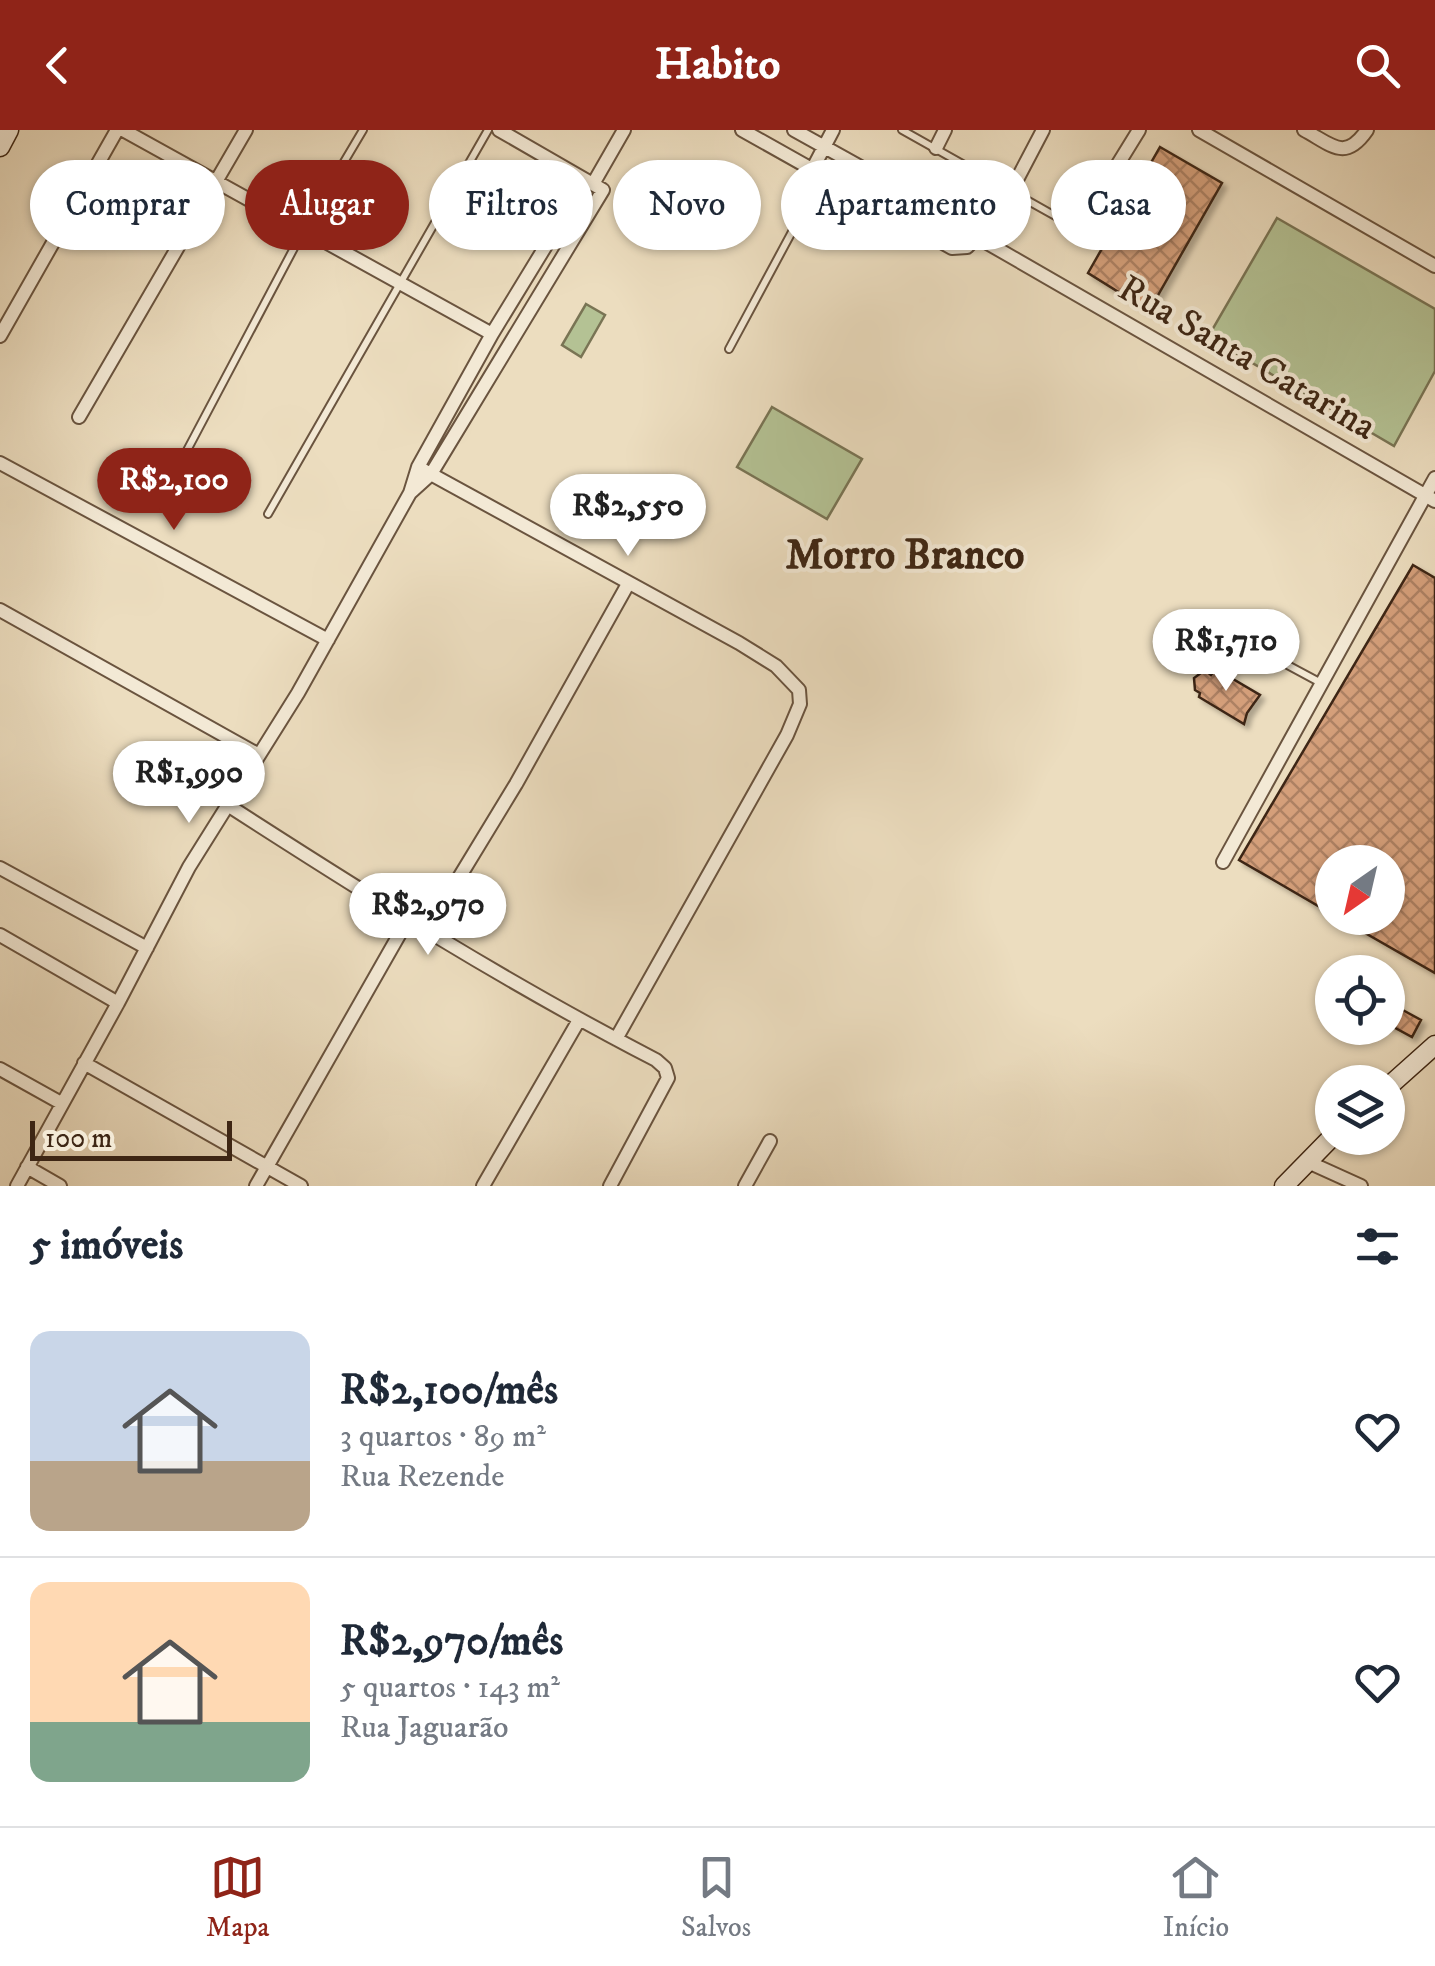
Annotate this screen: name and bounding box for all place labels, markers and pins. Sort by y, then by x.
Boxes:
pin: R$2,100 [82,448,266,533]
pin: R$2,550 [536,474,720,559]
pin: R$1,710 [1134,609,1318,694]
pin: R$1,990 [97,741,281,826]
pin: R$2,970 [336,873,520,958]

